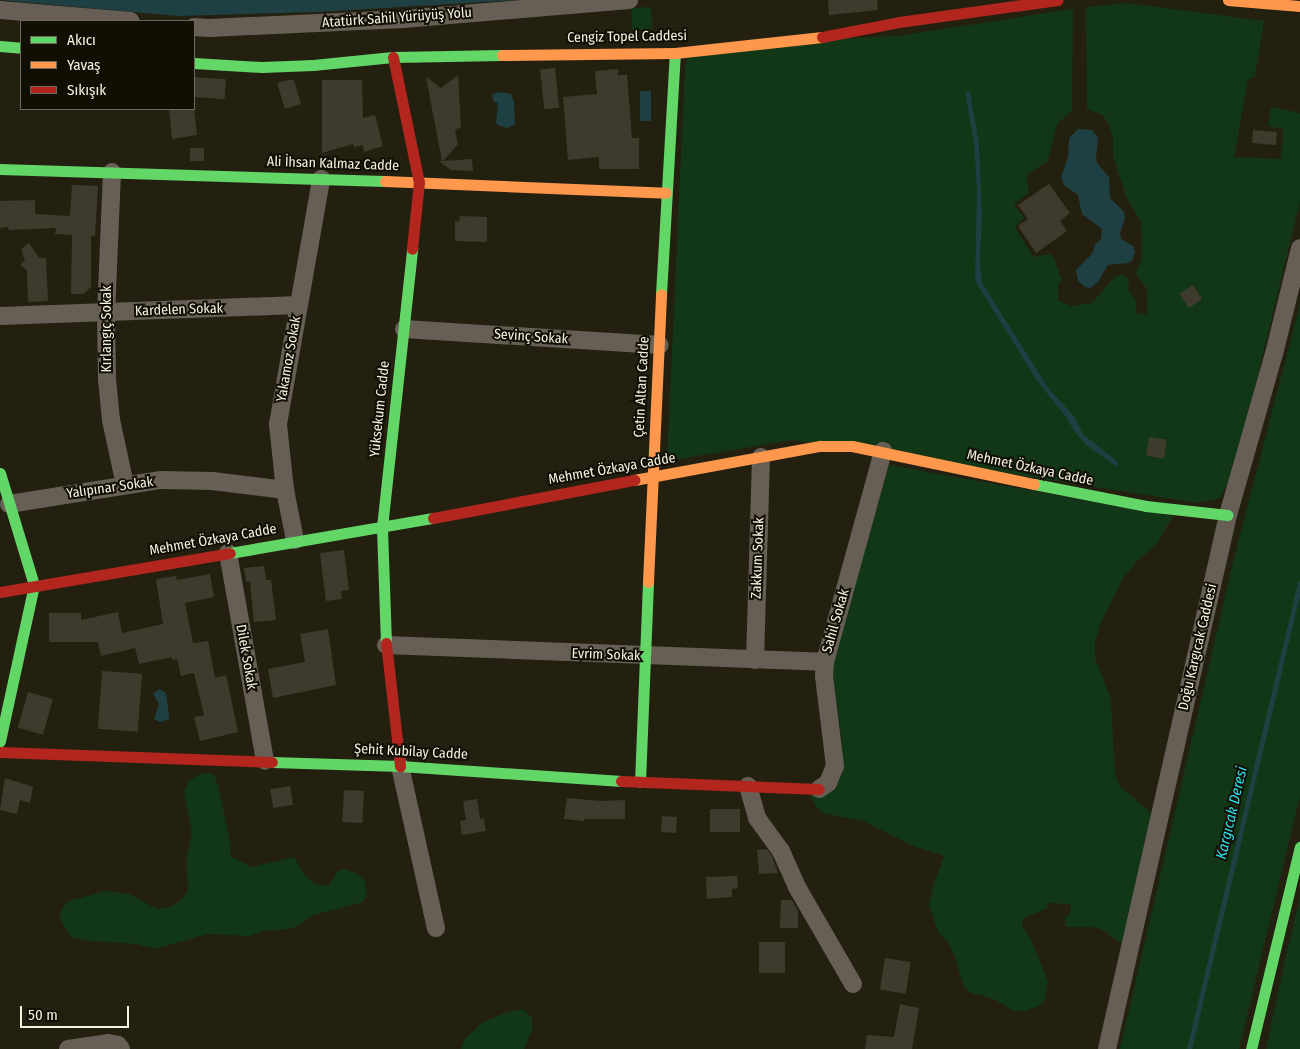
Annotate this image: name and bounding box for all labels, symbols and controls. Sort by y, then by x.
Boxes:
street label: Atatürk Sahil Yürüyüş Yolu [322,4,472,32]
legend [20,20,195,110]
street label: Cengiz Topel Caddesi [567,28,687,46]
text: Akıcı [67,31,96,49]
text: Yavaş [67,56,101,74]
text: Sıkışık [67,81,106,99]
street label: Ali İhsan Kalmaz Cadde [267,153,399,175]
street label: Kırlangıç Sokak [99,285,115,373]
street label: Kardelen Sokak [135,300,223,320]
street label: Yakamoz Sokak [273,315,305,403]
street label: Sevinç Sokak [493,326,569,348]
street label: Çetin Altan Cadde [631,336,653,438]
street label: Yüksekum Cadde [367,360,393,458]
street label: Mehmet Özkaya Cadde [965,446,1095,490]
street label: Mehmet Özkaya Cadde [547,450,677,488]
street label: Yalıpınar Sokak [66,474,154,502]
street label: Zakkum Sokak [748,517,768,599]
street label: Mehmet Özkaya Cadde [148,521,278,559]
street label: Doğu Kargıcak Caddesi [1175,582,1221,712]
street label: Sahil Sokak [819,587,853,655]
street label: Dilek Sokak [232,623,260,691]
street label: Evrim Sokak [571,645,641,665]
street label: Şehit Kubilay Cadde [354,741,468,763]
water label: Kargıcak Deresi [1213,765,1251,861]
scale bar [22,996,131,1028]
text: 50 m [28,1006,58,1024]

